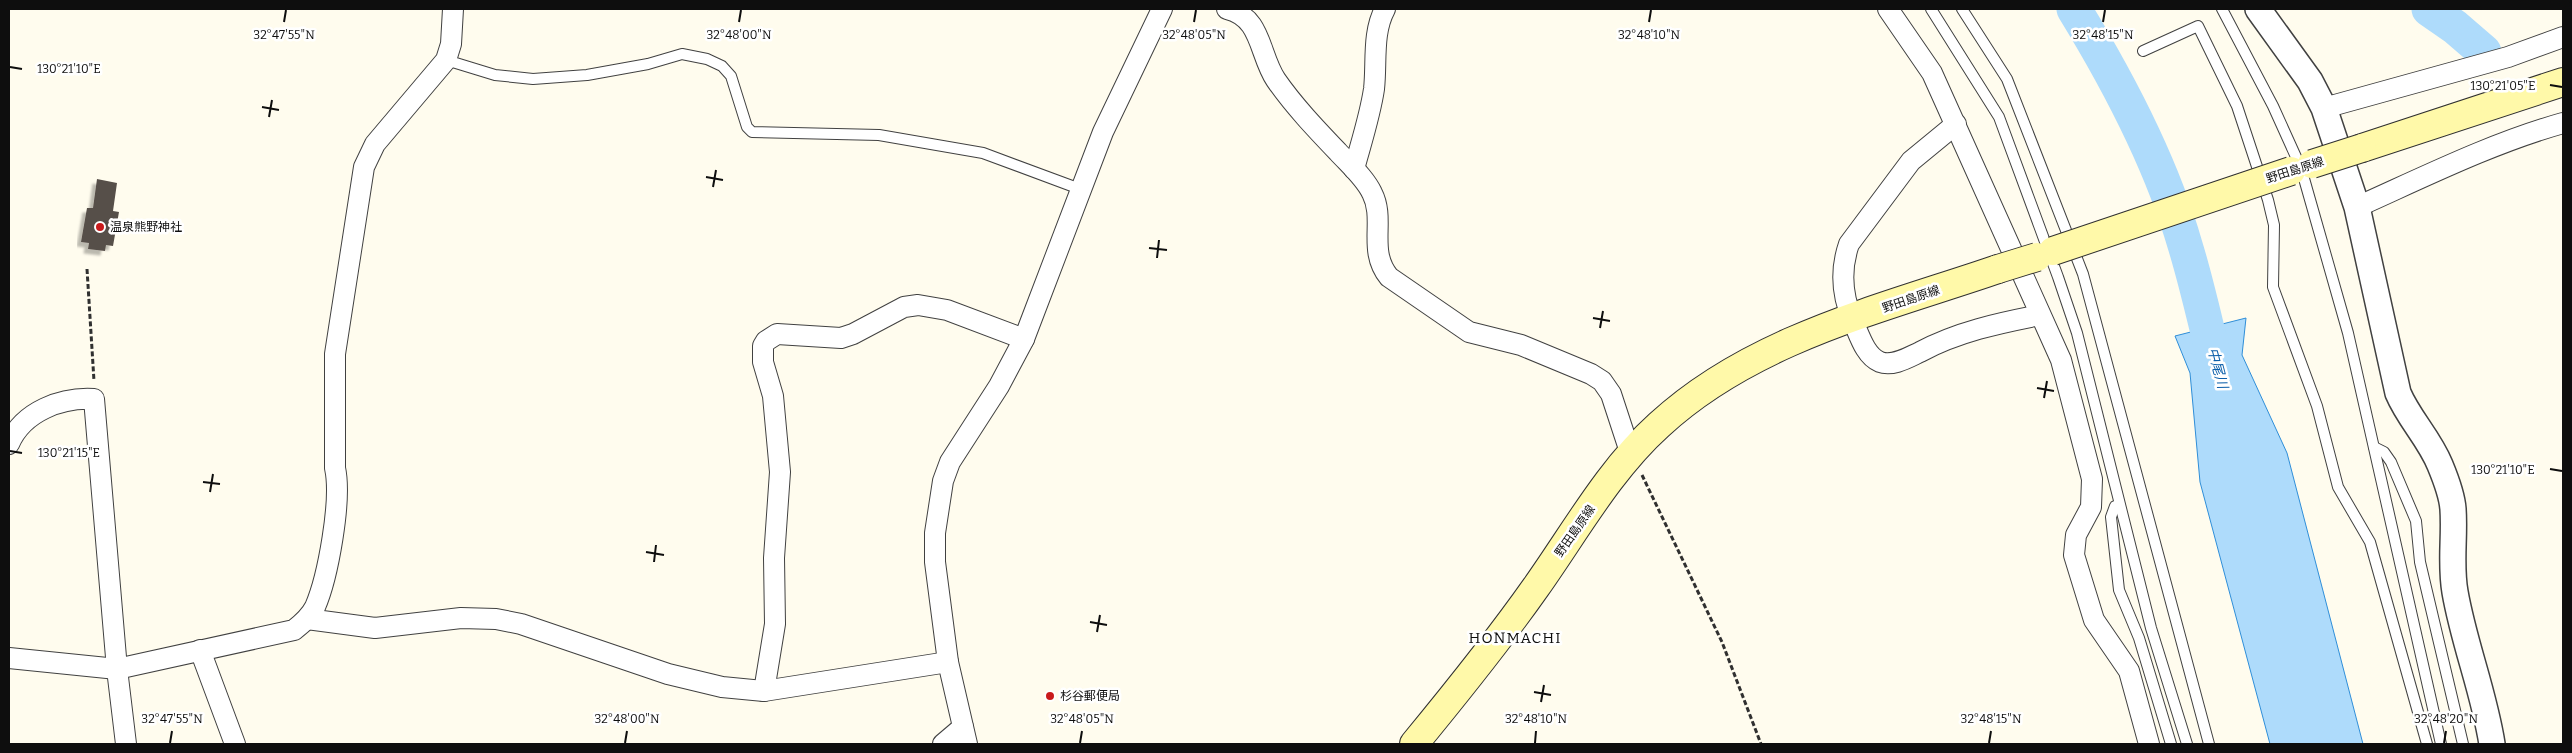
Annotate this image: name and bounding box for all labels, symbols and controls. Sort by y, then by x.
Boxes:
text: 32°47'55"N [253,28,315,42]
text: 32°48'00"N [707,28,772,42]
text: 32°48'05"N [1162,28,1226,42]
text: 32°48'10"N [1618,28,1681,42]
text: 32°48'15"N [2073,28,2134,42]
text: 130°21'10"E [37,62,101,76]
text: 130°21'05"E [2471,79,2535,93]
street label: 野田島原線 [2264,154,2326,186]
place label: 温泉熊野神社 [110,220,182,234]
marker: 温泉熊野神社 [94,221,106,233]
street label: 野田島原線 [1880,283,1942,315]
water label: 中尾川 [2204,346,2232,393]
text: 130°21'15"E [38,446,100,460]
text: 130°21'10"E [2471,463,2535,477]
street label: 野田島原線 [1552,502,1598,560]
district label: HONMACHI [1468,629,1562,647]
place label: 杉谷郵便局 [1060,689,1120,703]
marker: 杉谷郵便局 [1044,690,1056,702]
text: 32°47'55"N [141,712,203,726]
text: 32°48'00"N [595,712,660,726]
text: 32°48'05"N [1050,712,1114,726]
text: 32°48'10"N [1505,712,1568,726]
text: 32°48'15"N [1961,712,2022,726]
text: 32°48'20"N [2414,712,2478,726]

